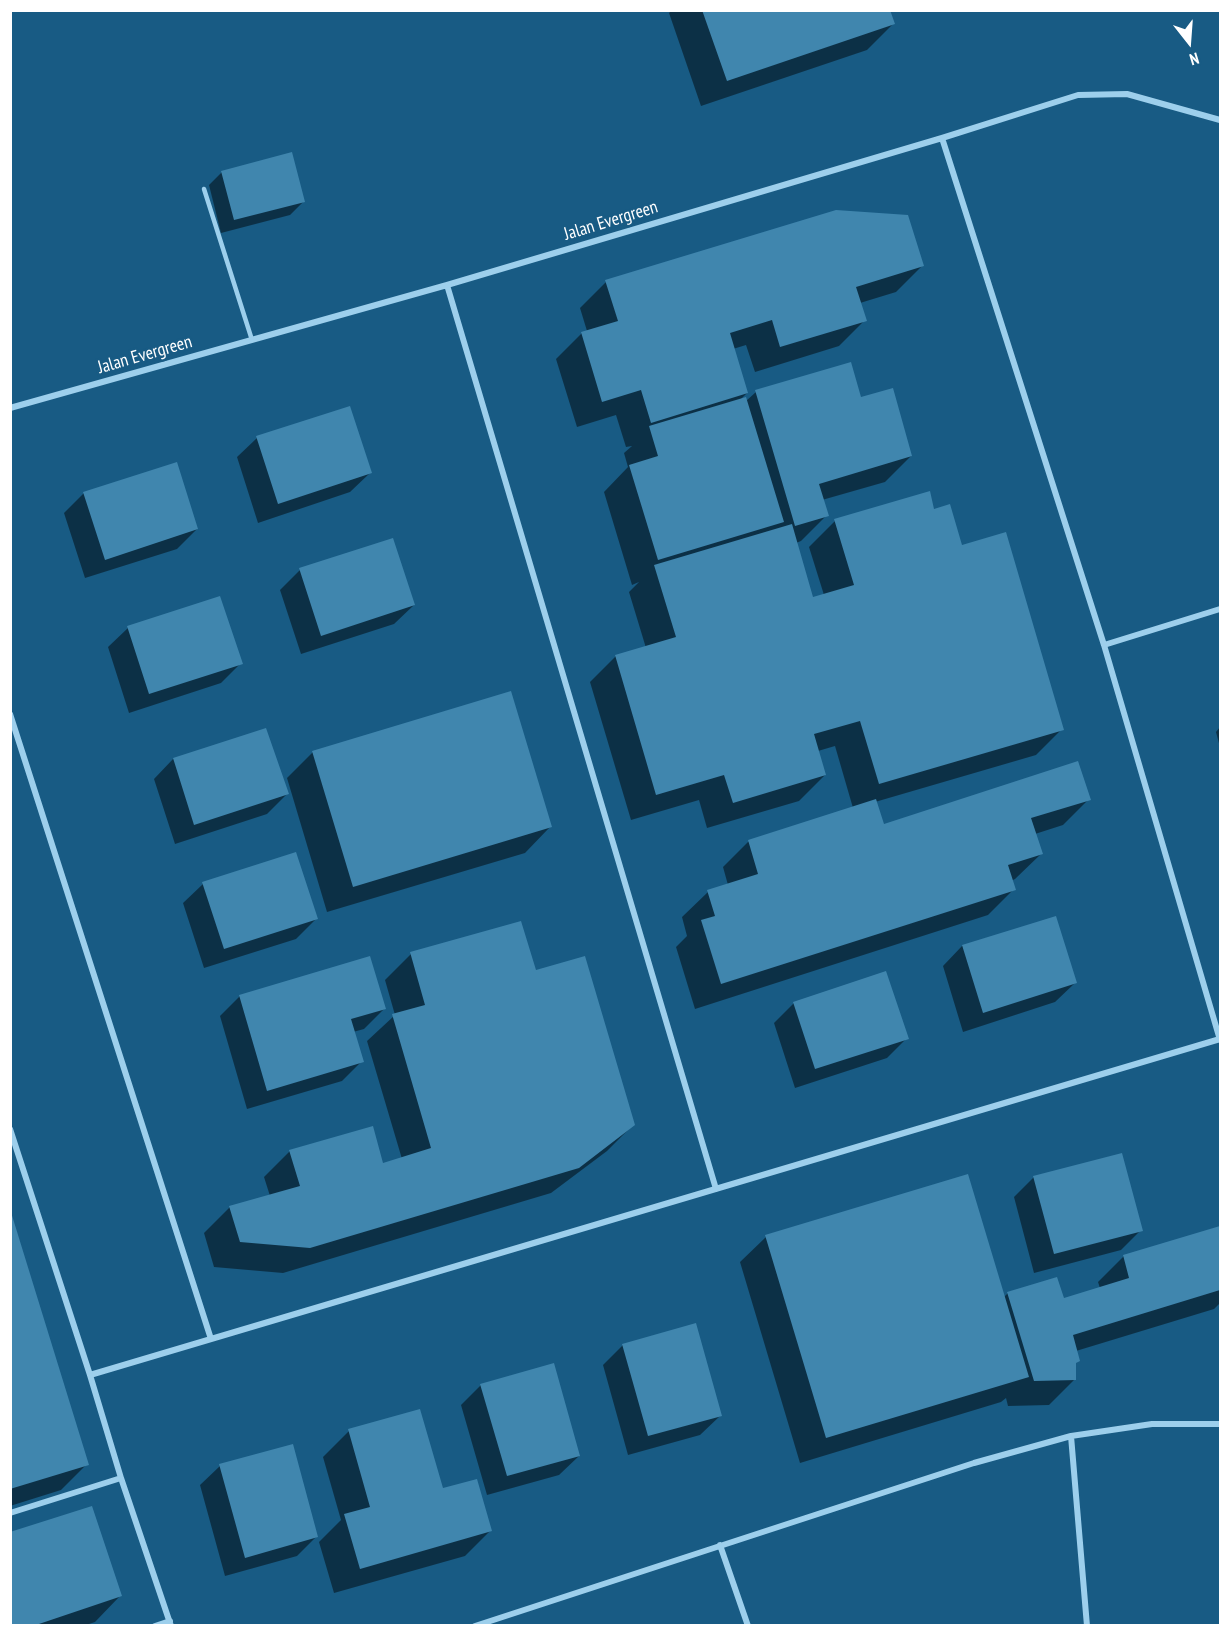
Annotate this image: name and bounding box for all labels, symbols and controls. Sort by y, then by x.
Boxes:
north arrow [1159,12,1219,72]
text: N [1187,48,1201,70]
street label: Jalan Evergreen [561,196,661,246]
street label: Jalan Evergreen [95,331,195,379]

